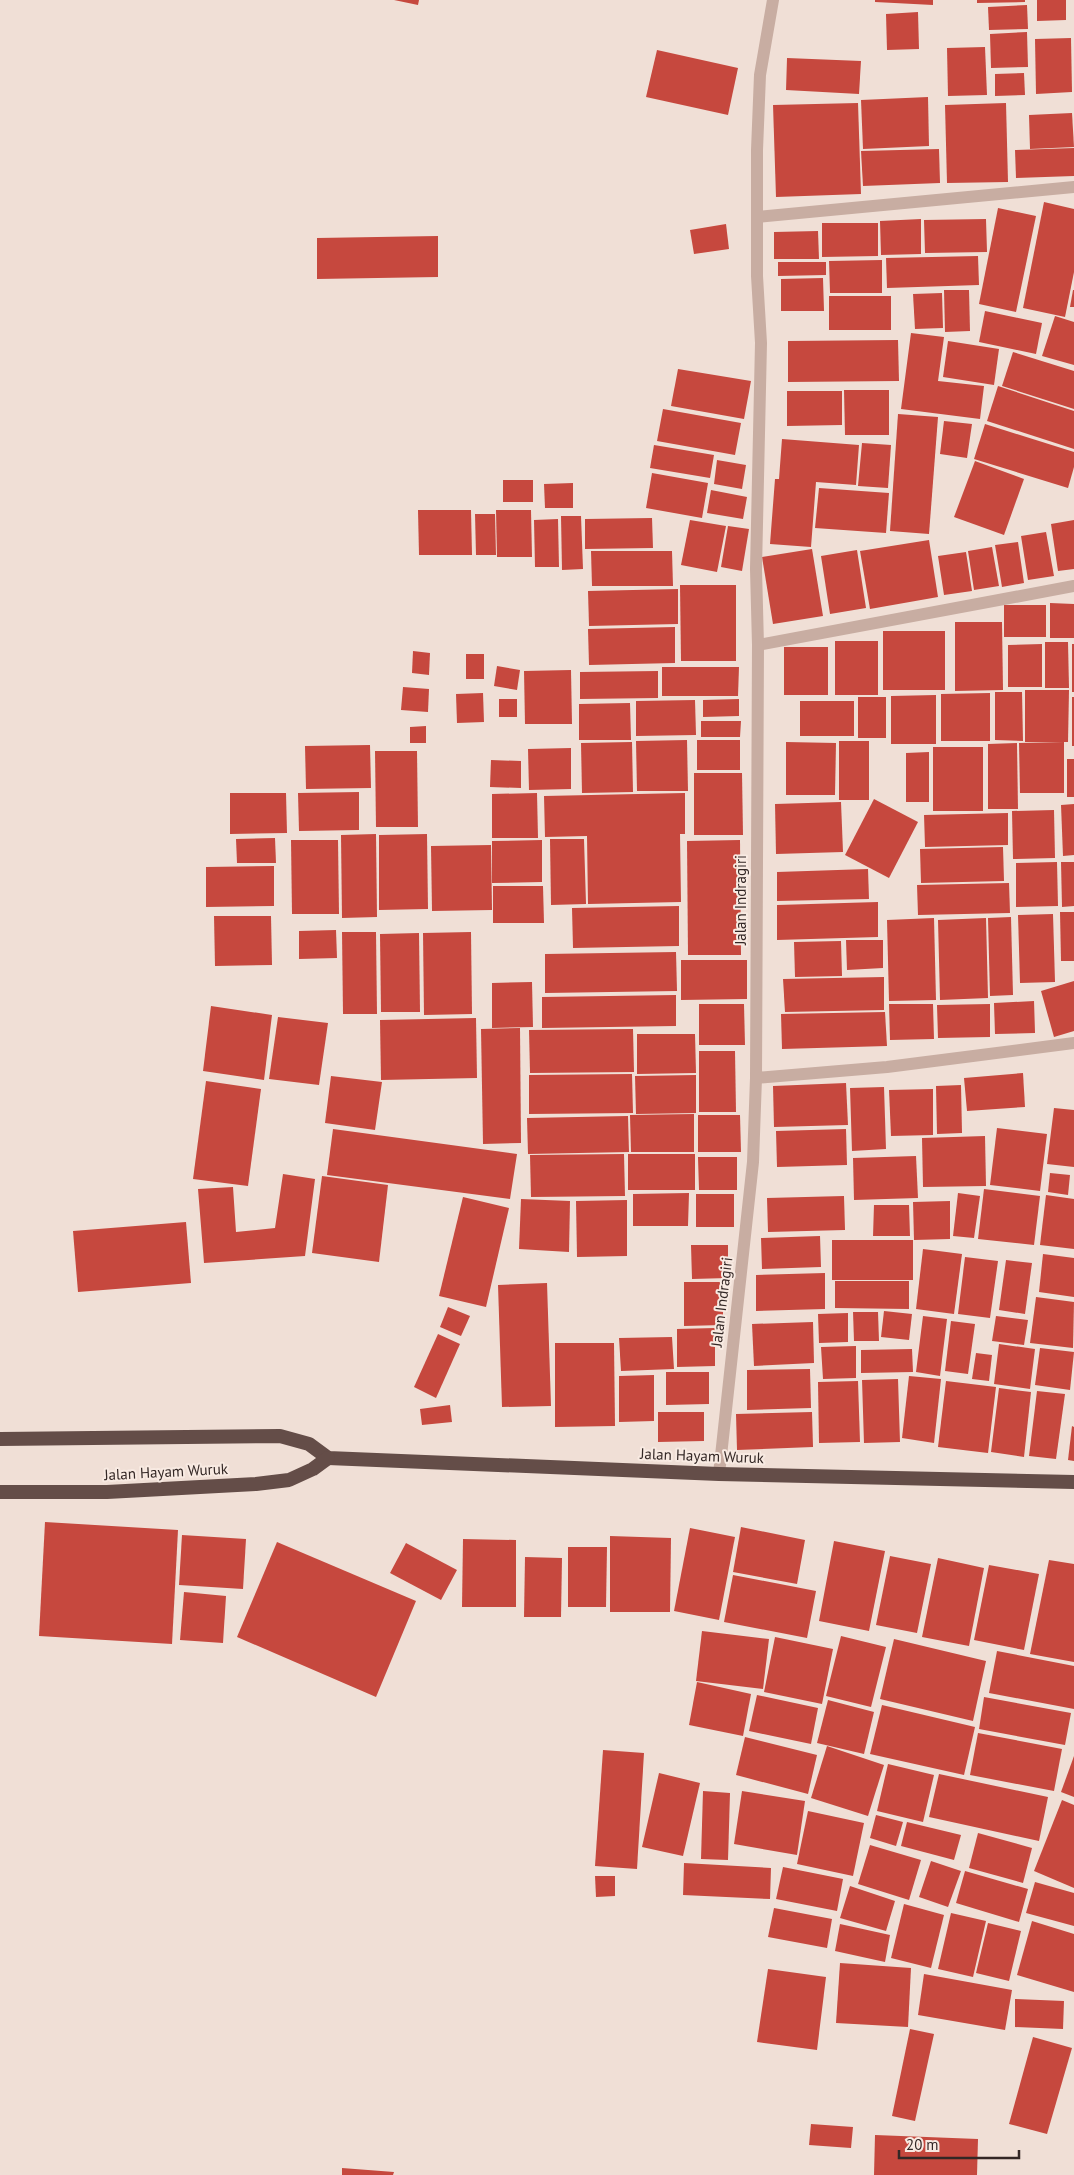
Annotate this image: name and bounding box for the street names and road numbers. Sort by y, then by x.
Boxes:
street label: Jalan Indragiri [731,855,750,946]
street label: Jalan Indragiri [706,1256,736,1349]
street label: Jalan Hayam Wuruk [639,1444,765,1467]
street label: Jalan Hayam Wuruk [103,1459,229,1484]

